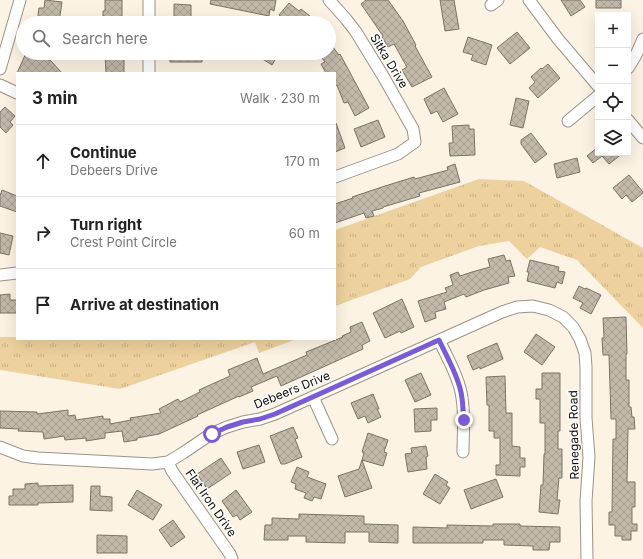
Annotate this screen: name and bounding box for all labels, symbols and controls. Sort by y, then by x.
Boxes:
map controls [595,12,631,156]
button: + [595,12,631,48]
search box [16,16,336,60]
icon: search [30,27,52,49]
text: Search here [62,29,148,48]
street label: Sitka Drive [367,31,412,91]
button: − [595,48,631,84]
button: locate [595,84,631,120]
text: 3 min [32,88,78,108]
text: Walk · 230 m [240,90,320,106]
button: layers [595,120,631,156]
text: Continue [70,143,137,162]
icon: ahead [32,150,54,172]
text: 170 m [284,153,320,169]
text: Debeers Drive [70,162,158,178]
text: Turn right [70,215,142,234]
icon: right [32,222,54,244]
text: 60 m [289,225,320,241]
text: Crest Point Circle [70,234,177,250]
icon: arrive [32,294,54,316]
text: Arrive at destination [70,295,219,314]
street label: Debeers Drive [251,367,332,412]
street label: Renegade Road [565,390,582,480]
route end [455,411,473,429]
route start [203,425,221,443]
street label: Flat Iron Drive [183,466,240,539]

